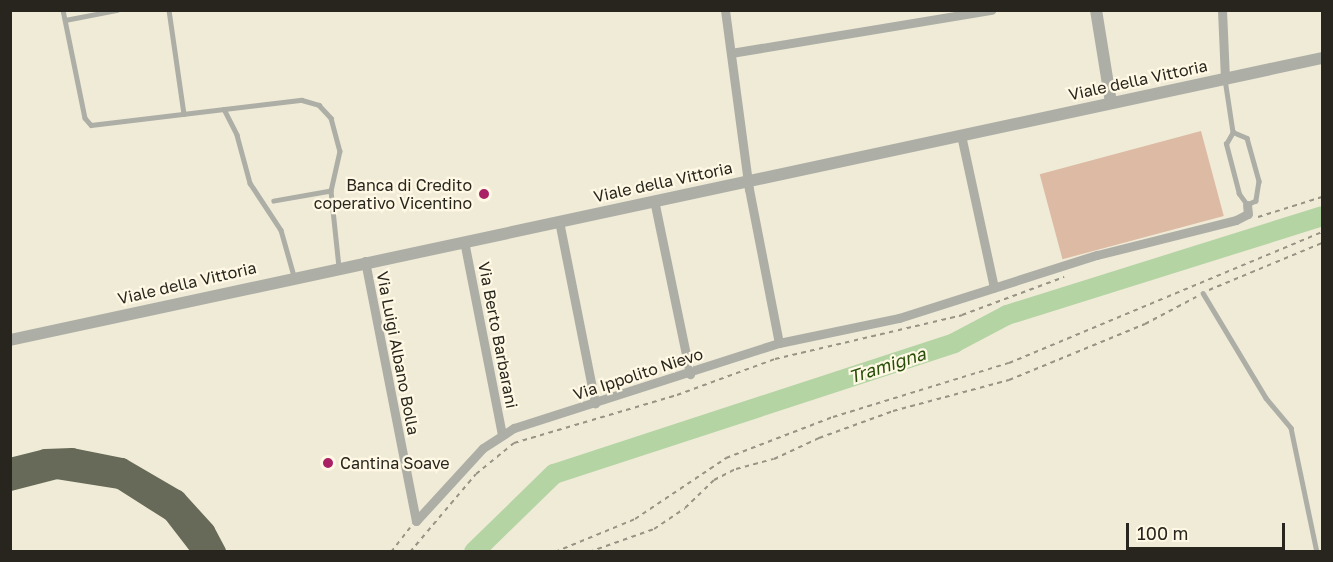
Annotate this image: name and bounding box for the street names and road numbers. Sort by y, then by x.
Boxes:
street label: Viale della Vittoria [1067,56,1209,104]
street label: Viale della Vittoria [592,158,734,206]
street label: Viale della Vittoria [116,258,258,308]
street label: Via Berto Barbarani [474,260,522,410]
street label: Via Luigi Albano Bolla [373,270,423,436]
street label: Via Ippolito Nievo [571,344,705,404]

